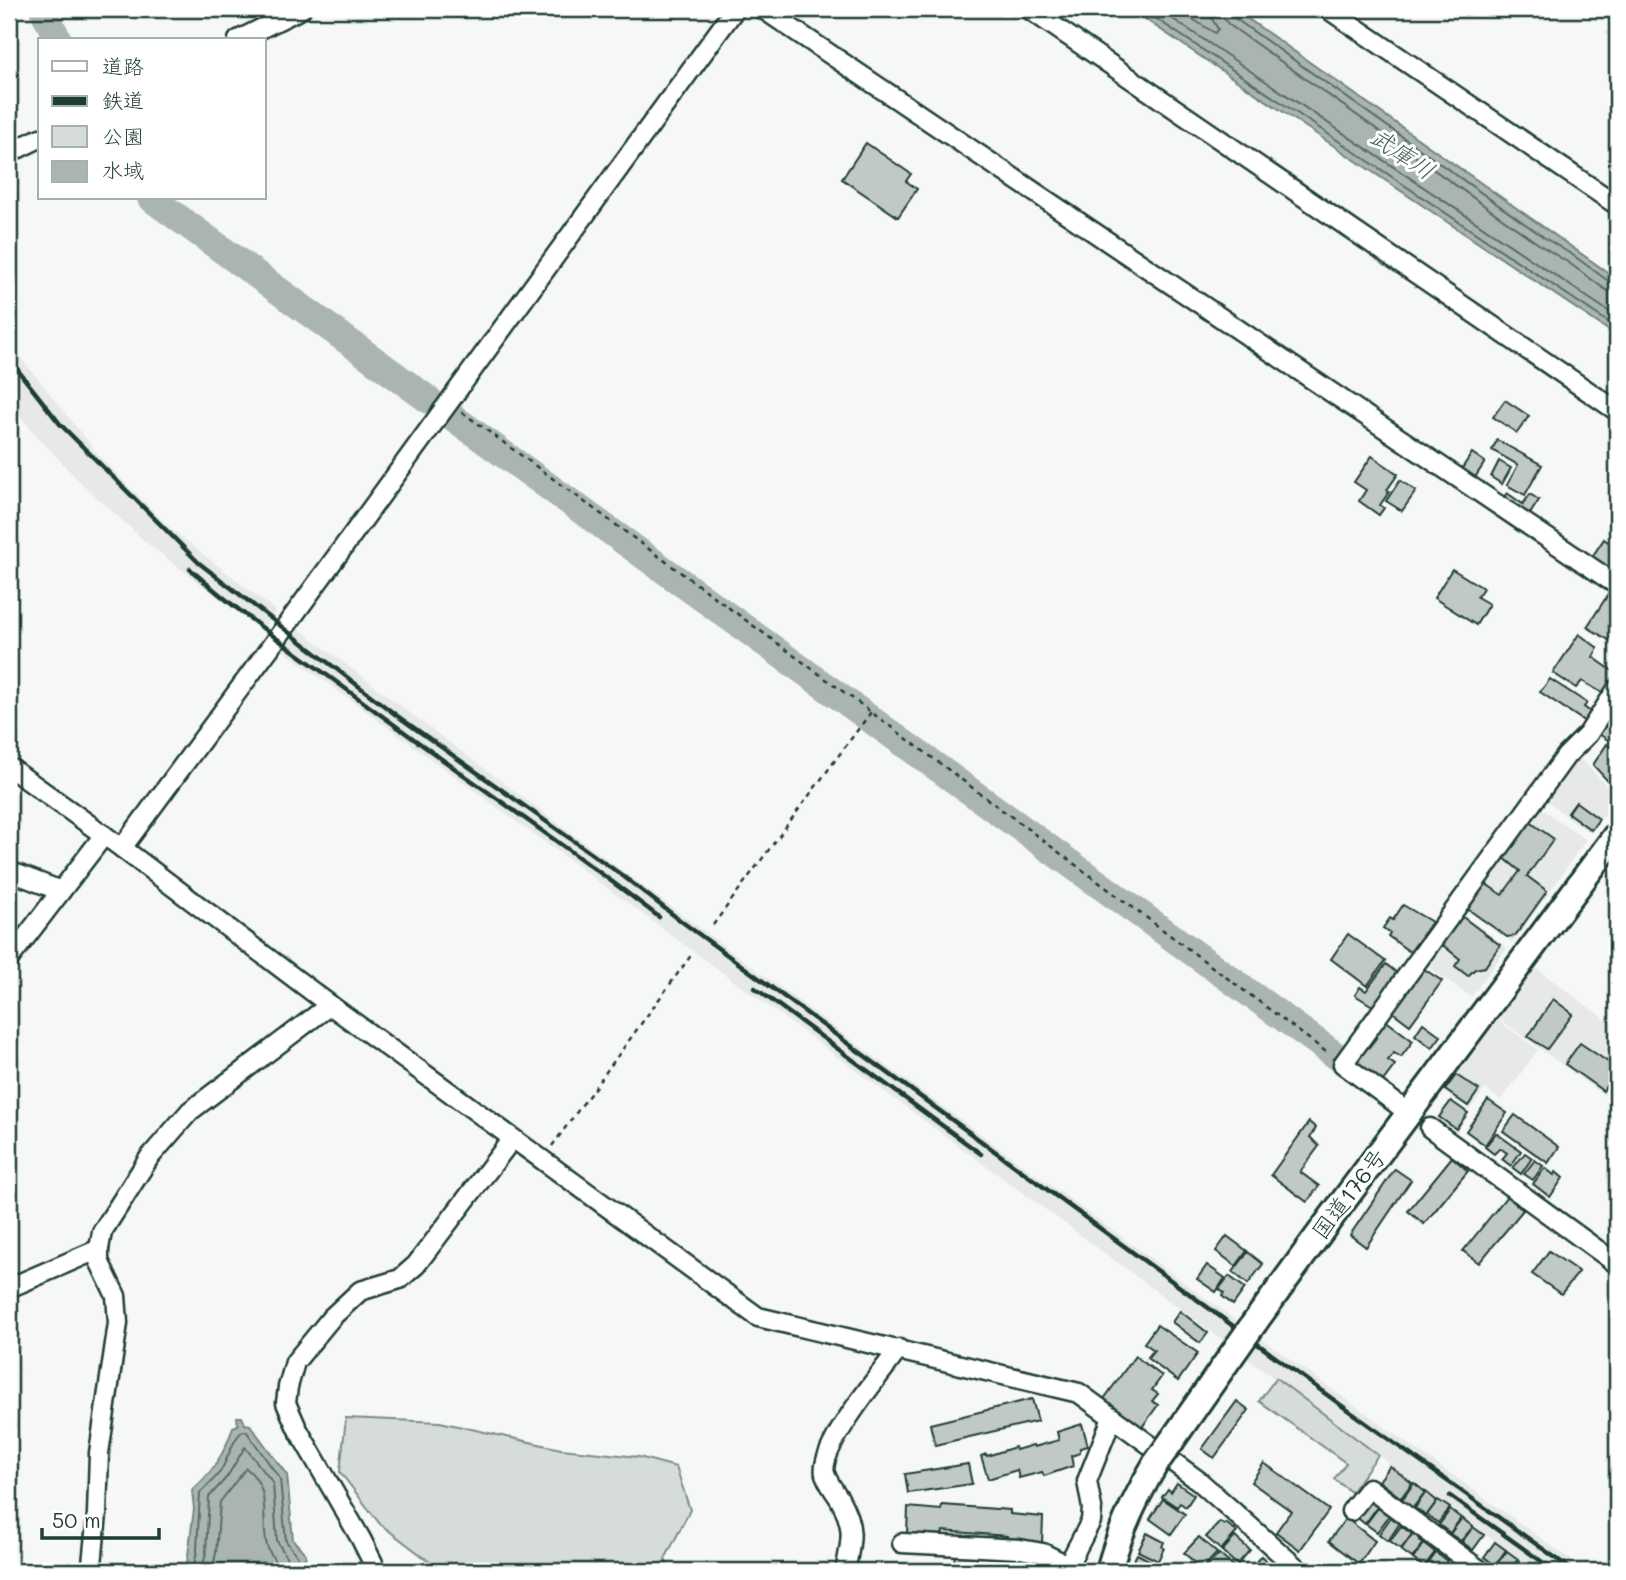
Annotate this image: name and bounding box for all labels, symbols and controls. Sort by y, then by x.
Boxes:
legend [38,38,266,200]
text: 道路 [102,52,144,79]
text: 鉄道 [102,86,144,113]
water label: 武庫川 [1364,120,1441,186]
text: 公園 [102,122,144,149]
text: 水域 [102,156,144,183]
street label: 国道176号 [1304,1142,1392,1245]
scale bar [42,1496,159,1540]
text: 50 m [52,1506,101,1533]

